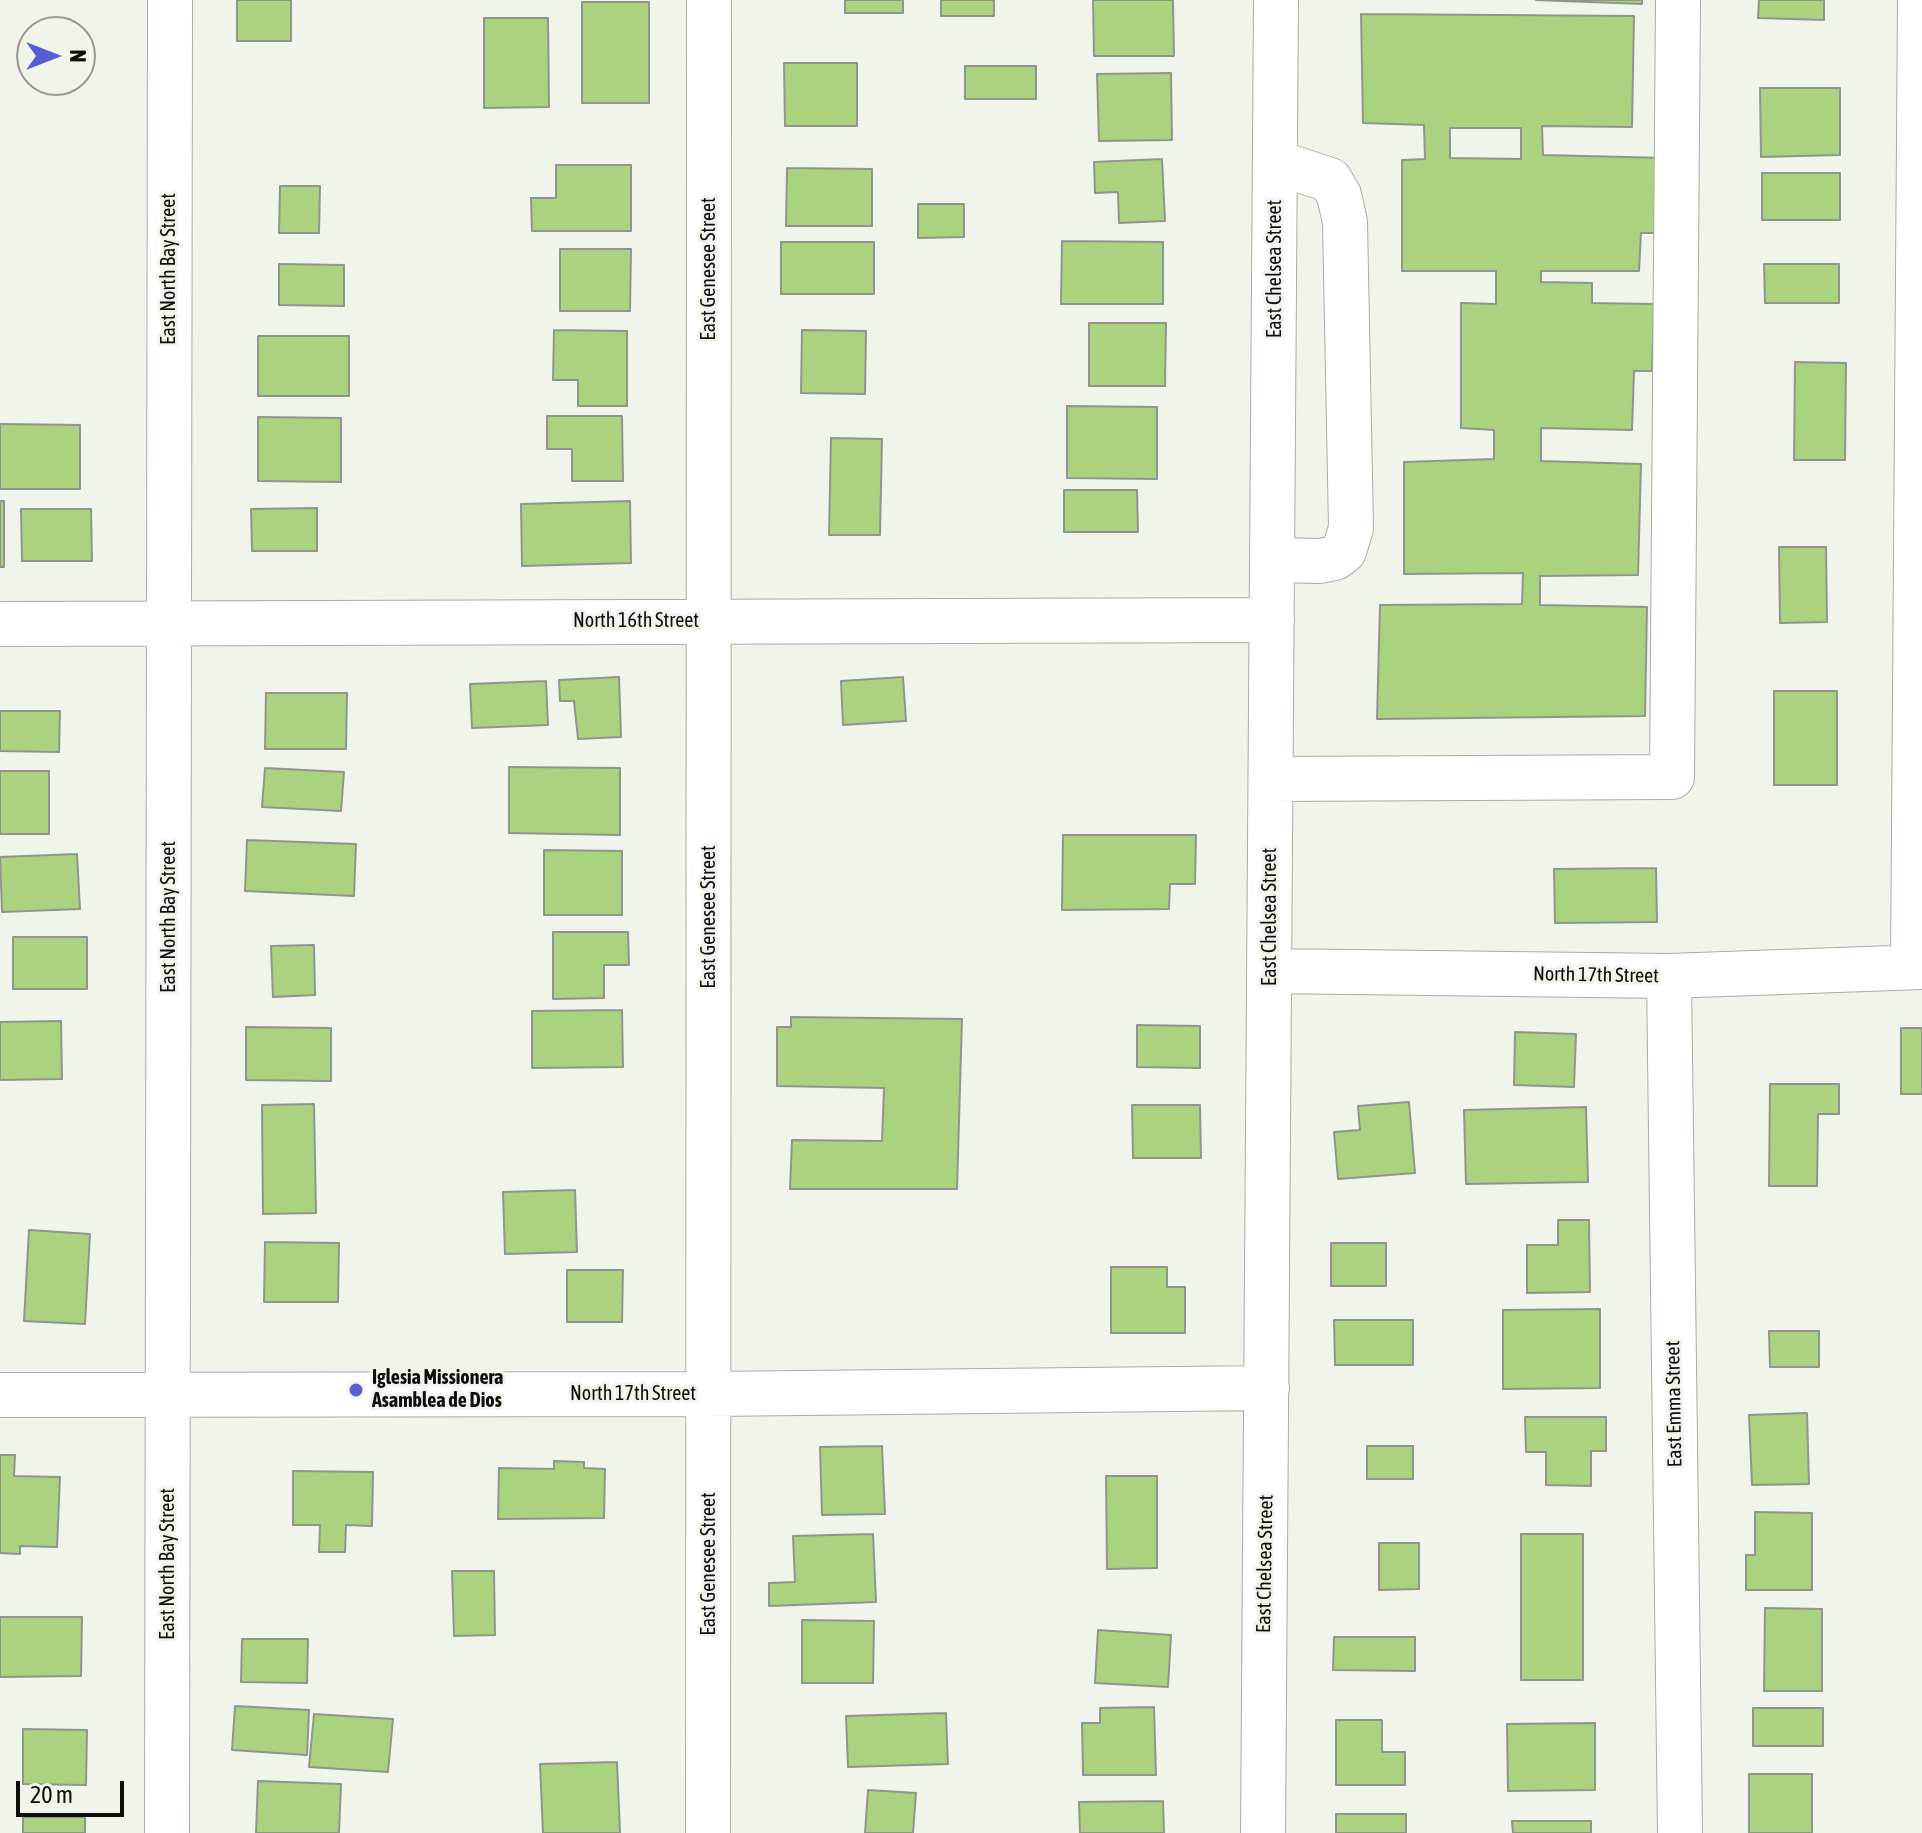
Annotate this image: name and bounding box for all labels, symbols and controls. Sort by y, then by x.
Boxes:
north arrow [16,16,96,96]
text: N [65,50,91,62]
street label: East North Bay Street [157,193,181,345]
street label: East Genesee Street [697,197,721,341]
street label: East Chelsea Street [1263,200,1287,338]
street label: North 16th Street [573,609,699,633]
street label: East North Bay Street [157,841,181,993]
street label: East Genesee Street [697,845,721,989]
street label: East Chelsea Street [1258,848,1282,986]
street label: North 17th Street [1533,962,1659,988]
street label: East Emma Street [1661,1340,1687,1468]
place label: Iglesia Missionera Asamblea de Dios [372,1366,503,1413]
marker: Iglesia Missionera Asamblea de Dios [347,1381,365,1399]
street label: North 17th Street [570,1382,696,1406]
street label: East North Bay Street [156,1488,180,1640]
street label: East Genesee Street [697,1492,721,1636]
street label: East Chelsea Street [1252,1495,1278,1633]
scale bar [20,1765,128,1815]
text: 20 m [30,1781,73,1808]

